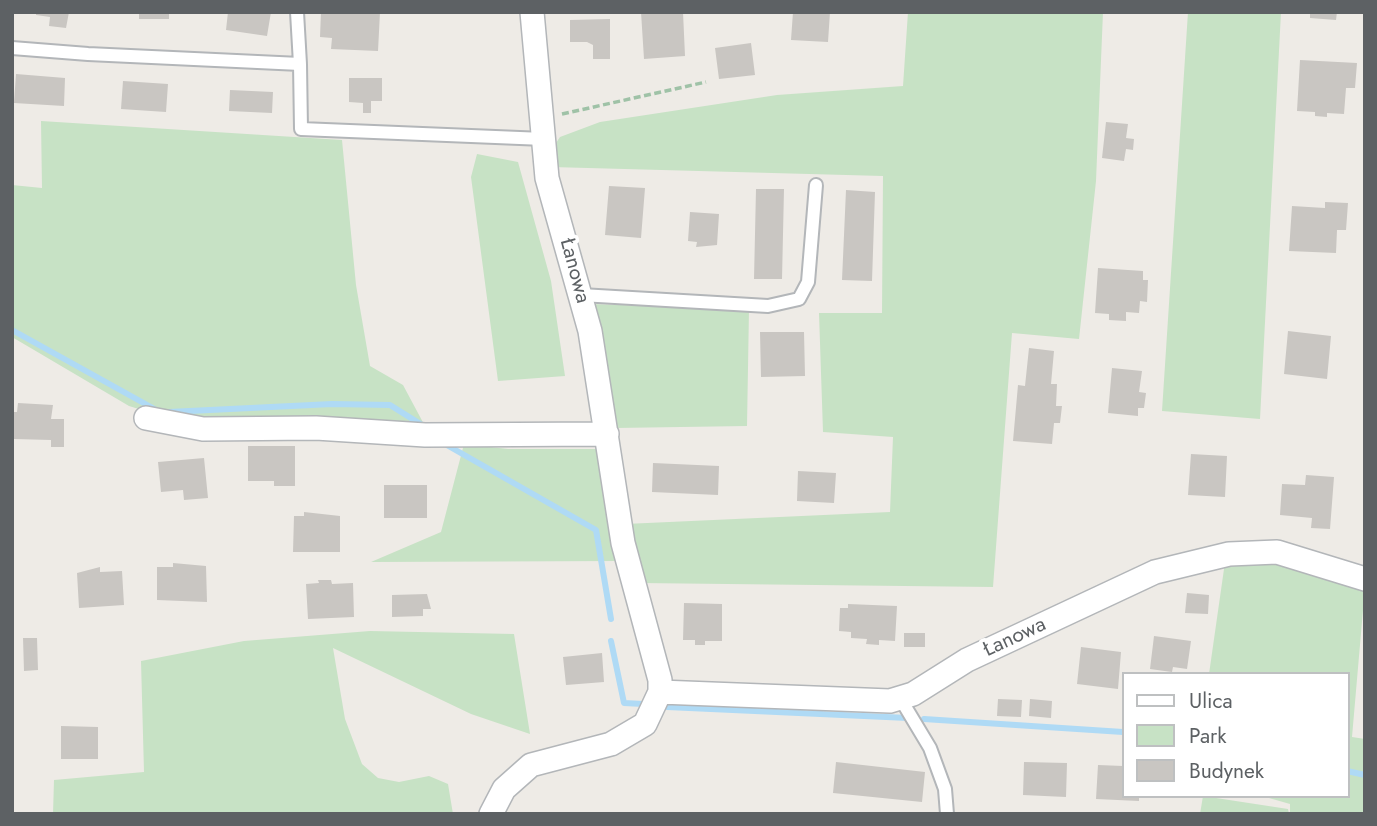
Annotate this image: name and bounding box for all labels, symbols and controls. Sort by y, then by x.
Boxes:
street label: Łanowa [553,236,595,306]
street label: Łanowa [980,613,1050,663]
legend [1122,672,1349,798]
text: Ulica [1189,686,1233,716]
text: Park [1189,721,1226,751]
text: Budynek [1189,756,1264,786]

